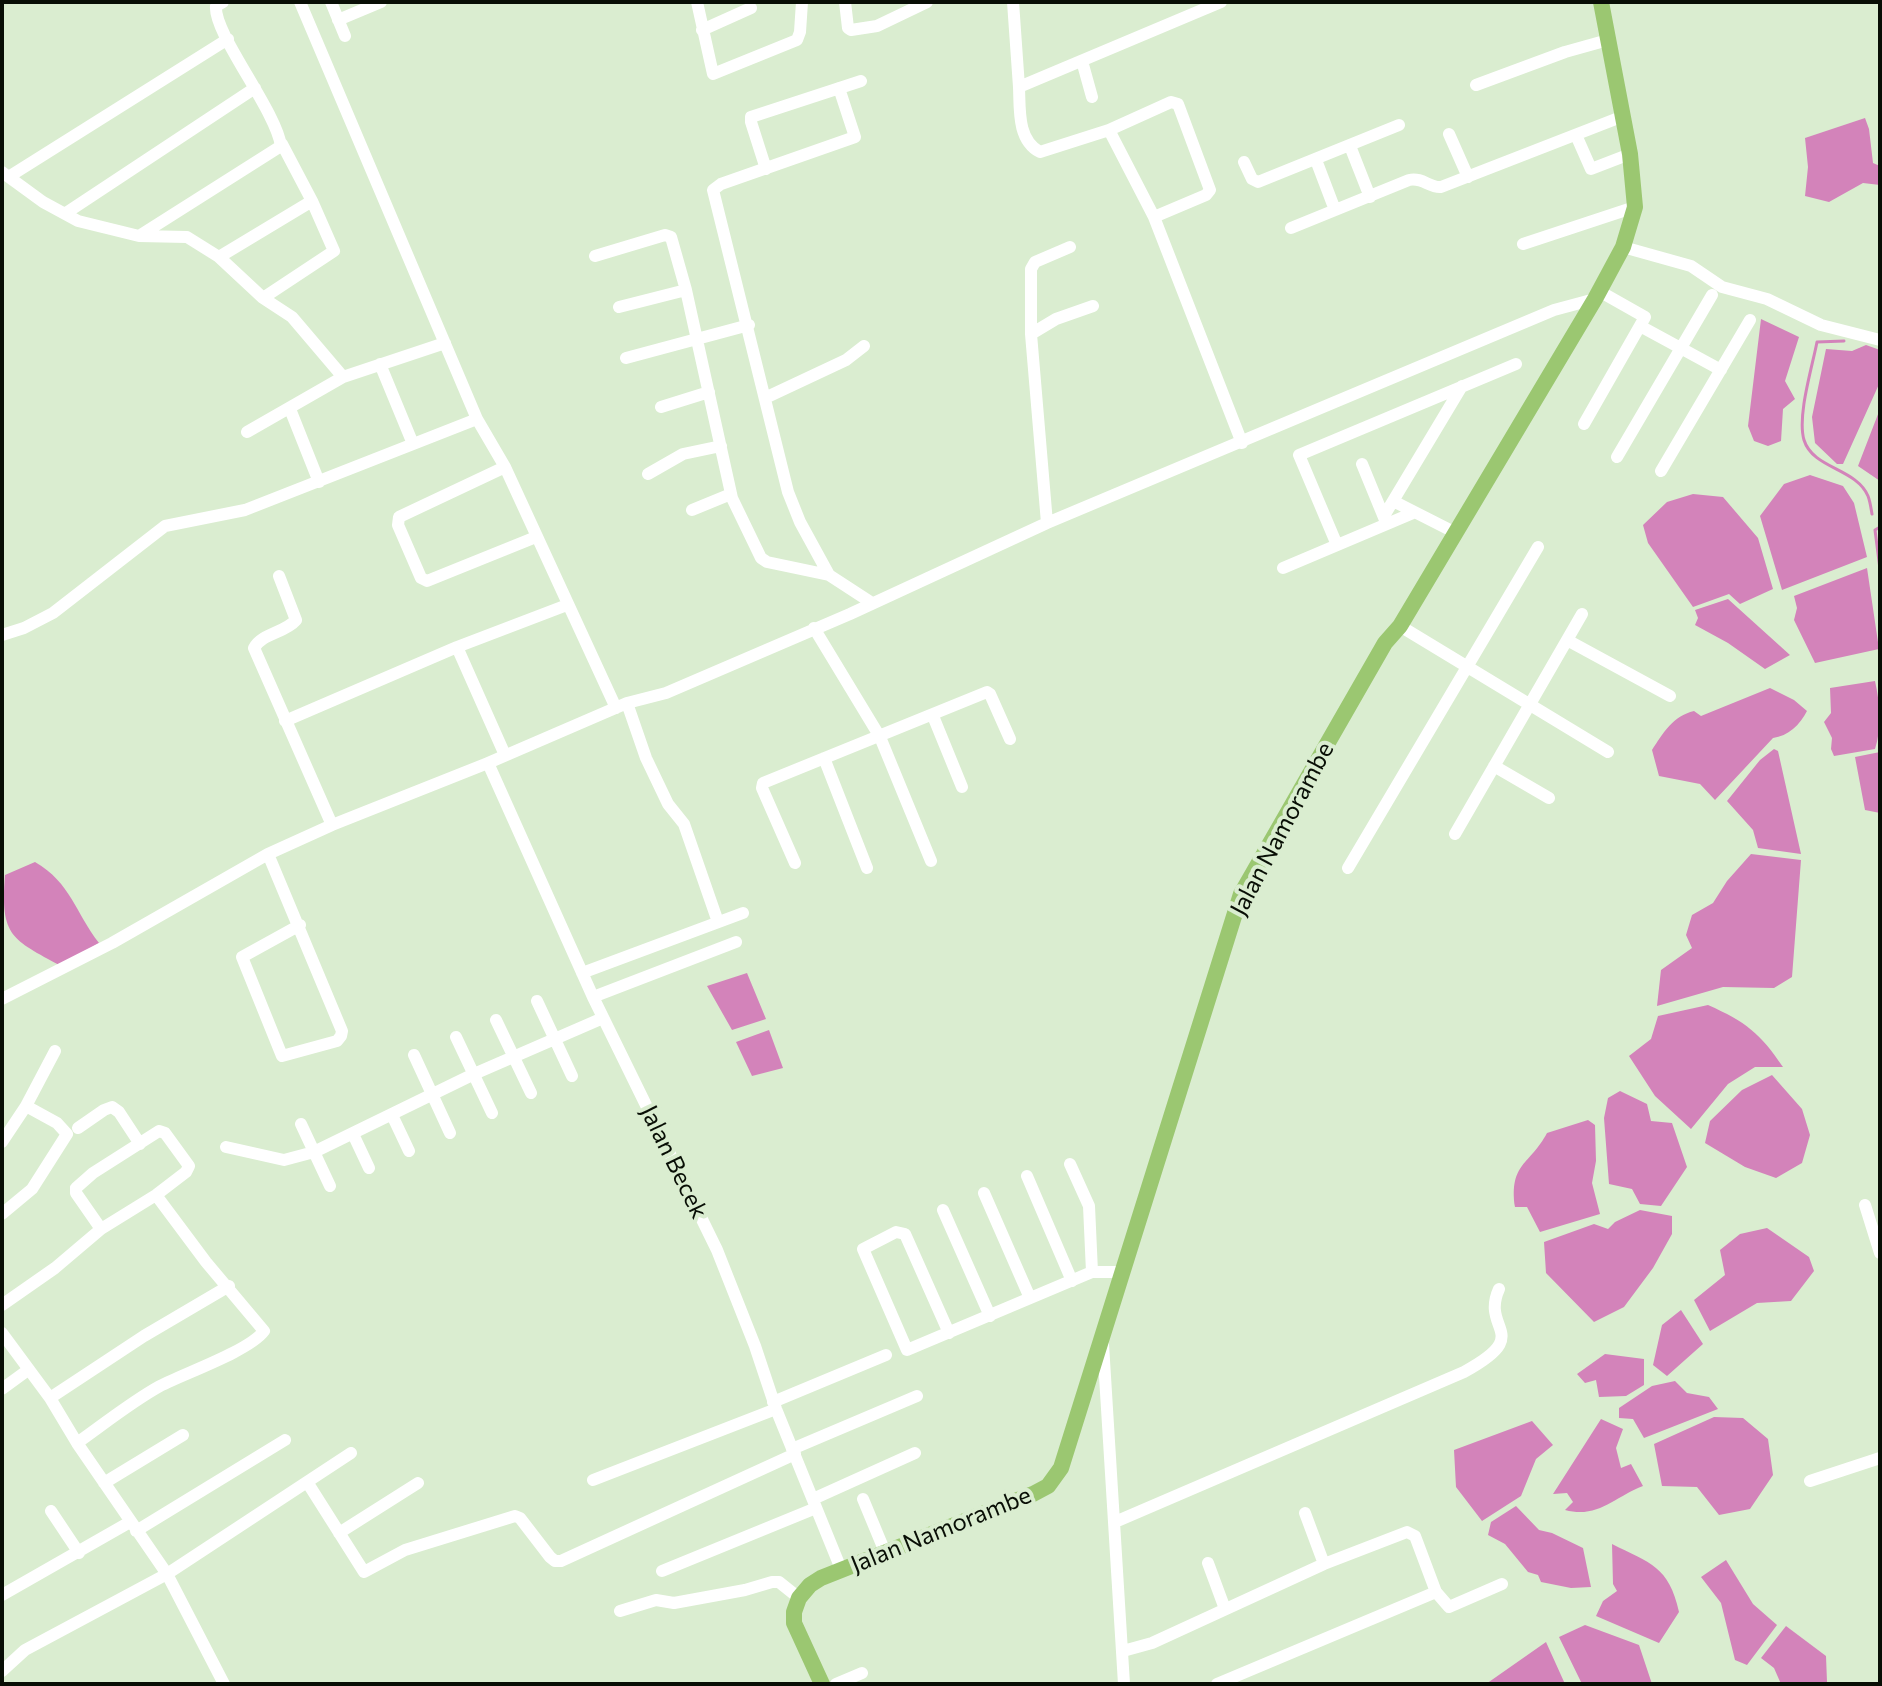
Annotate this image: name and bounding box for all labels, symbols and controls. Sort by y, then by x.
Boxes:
street label: Jalan Namorambe [1224,737,1340,921]
street label: Jalan Becek [634,1101,714,1223]
street label: Jalan Namorambe [847,1481,1035,1579]

